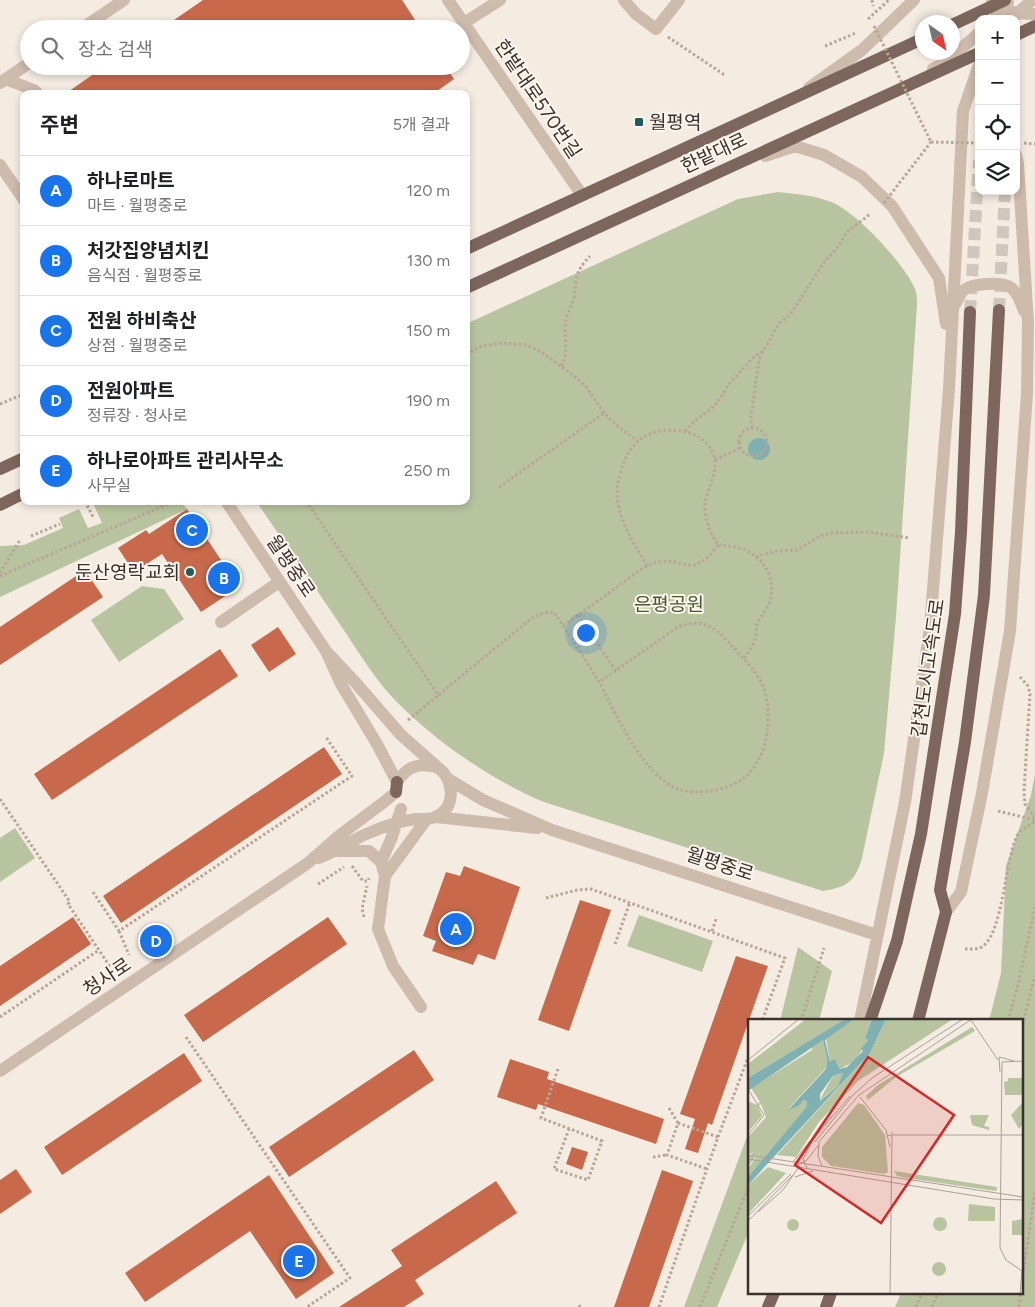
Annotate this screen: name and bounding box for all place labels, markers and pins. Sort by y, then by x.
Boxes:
place label: 월평역 [649,111,701,134]
marker: 월평역 [633,116,645,128]
pin: C [176,511,208,549]
pin: B [208,559,240,597]
place label: 둔산영락교회 [75,561,180,584]
marker: 둔산영락교회 [184,566,196,578]
pin: A [440,910,472,948]
pin: D [140,922,172,960]
pin: E [283,1242,315,1280]

